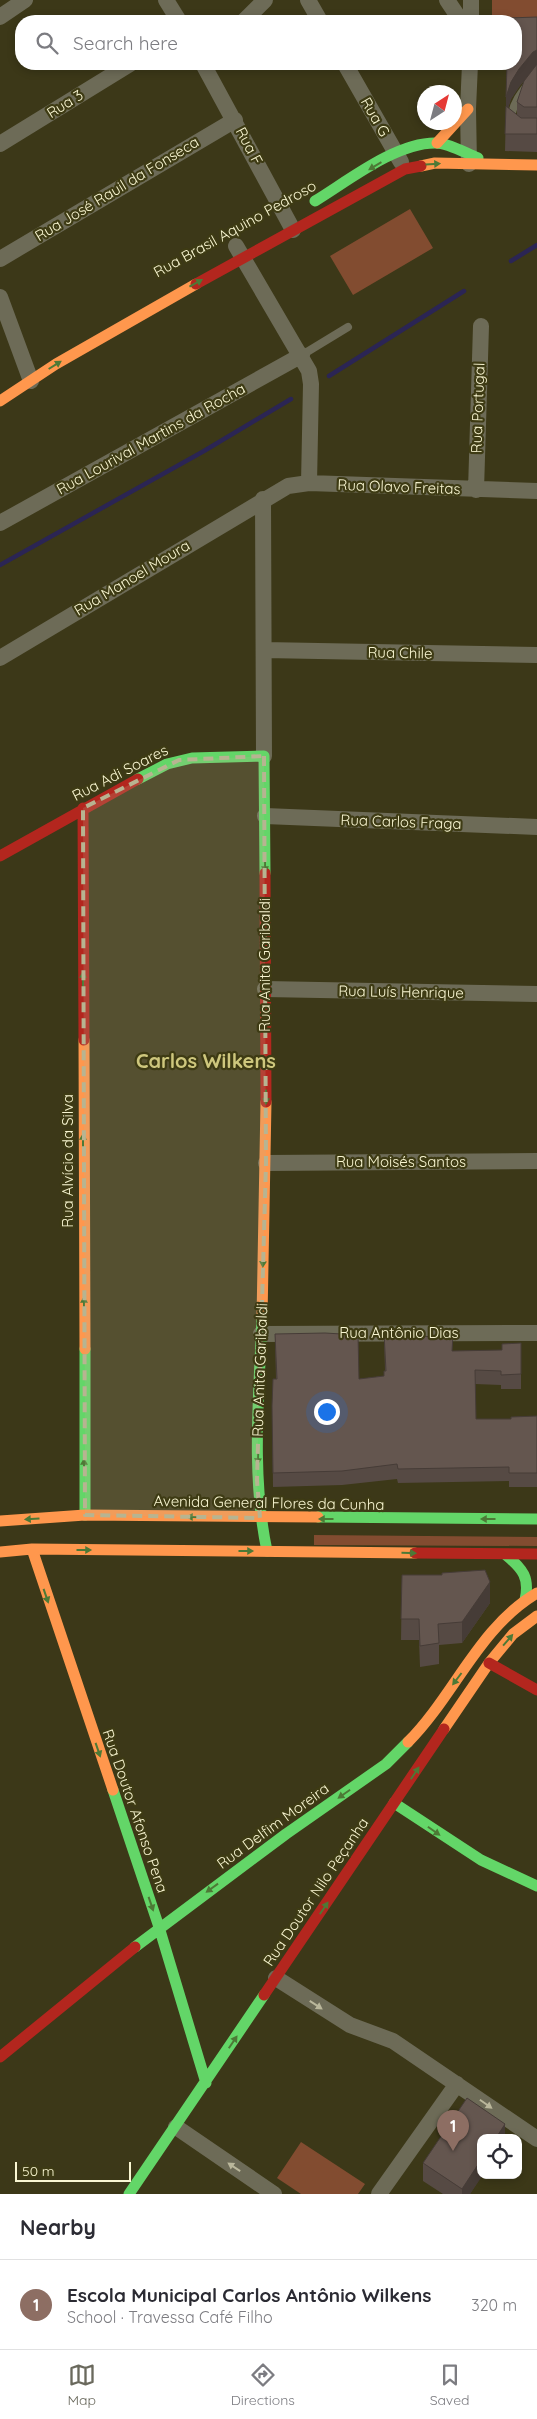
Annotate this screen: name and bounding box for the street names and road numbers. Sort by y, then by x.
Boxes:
street label: Rua 3 [43,85,87,122]
street label: Rua G [357,94,394,140]
street label: Rua F [232,124,267,168]
street label: Rua José Rauil da Fonseca [31,132,202,245]
street label: Rua Brasil Aquino Pedroso [150,176,319,281]
street label: Rua Portugal [466,362,489,454]
street label: Rua Lourival Martins da Rocha [53,379,248,498]
street label: Rua Olavo Freitas [337,475,461,498]
street label: Rua Manoel Moura [70,536,193,620]
street label: Rua Chile [367,642,433,663]
street label: Rua Adi Soares [69,740,171,805]
street label: Rua Carlos Fraga [340,810,462,833]
street label: Rua Anita Garibaldi [255,898,274,1032]
street label: Rua Luís Henrique [338,981,464,1002]
street label: Rua Alvício da Silva [58,1094,77,1228]
street label: Rua Moisés Santos [336,1152,466,1171]
street label: Rua Anita Garibaldi [248,1303,271,1437]
street label: Rua Antônio Dias [339,1323,459,1342]
street label: Avenida General Flores da Cunha [153,1491,385,1514]
street label: Rua Doutor Afonso Pena [99,1727,172,1895]
street label: Rua Delfim Moreira [213,1778,333,1873]
street label: Rua Doutor Nilo Peçanha [259,1814,372,1970]

